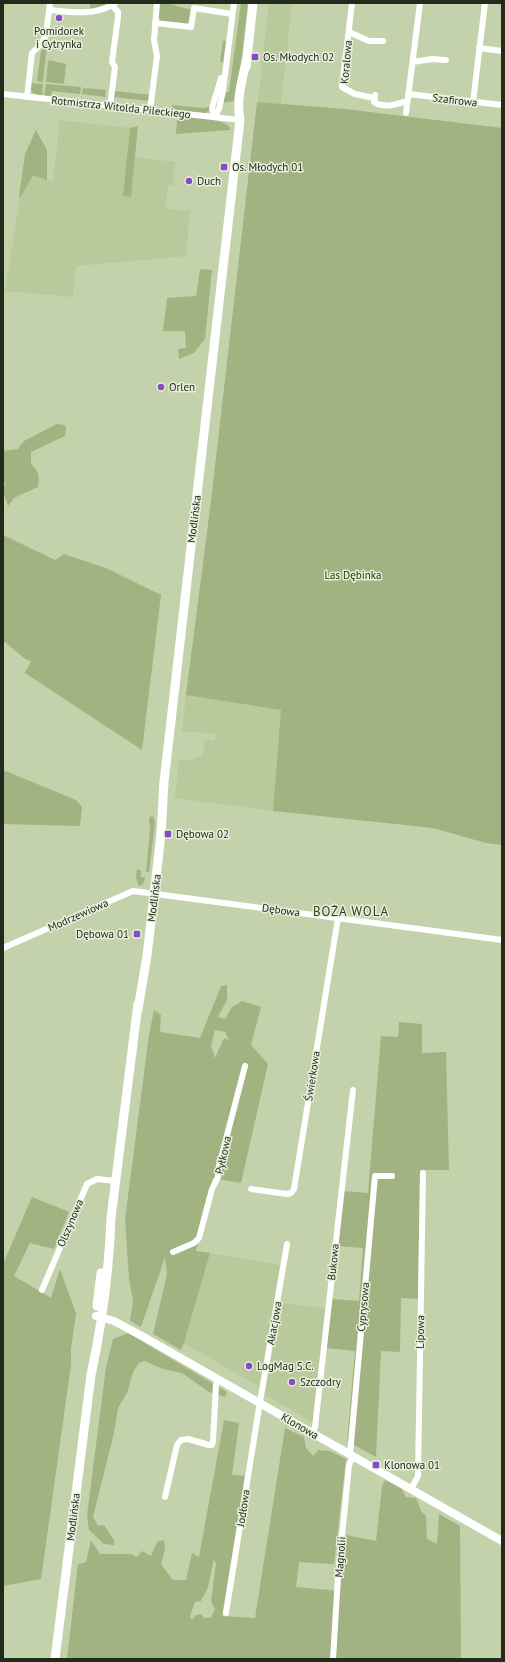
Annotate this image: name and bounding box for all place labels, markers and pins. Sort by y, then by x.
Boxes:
marker: Pomidorek i Cytrynka [54,13,64,23]
place label: Pomidorek i Cytrynka [34,24,85,51]
place label: Os. Młodych 02 [263,50,334,64]
marker: Os. Młodych 02 [250,52,260,62]
place label: Os. Młodych 01 [232,160,303,174]
marker: Os. Młodych 01 [219,162,229,172]
place label: Duch [197,174,221,188]
marker: Duch [184,176,194,186]
place label: Orlen [169,380,195,394]
marker: Orlen [156,382,166,392]
place label: Dębowa 02 [176,827,229,841]
marker: Dębowa 02 [163,829,173,839]
place label: Dębowa 01 [76,927,129,941]
marker: Dębowa 01 [132,929,142,939]
place label: LogMag S.C. [257,1359,314,1373]
marker: LogMag S.C. [244,1361,254,1371]
place label: Szczodry [300,1375,342,1389]
marker: Szczodry [287,1377,297,1387]
place label: Klonowa 01 [384,1458,440,1472]
marker: Klonowa 01 [371,1460,381,1470]

